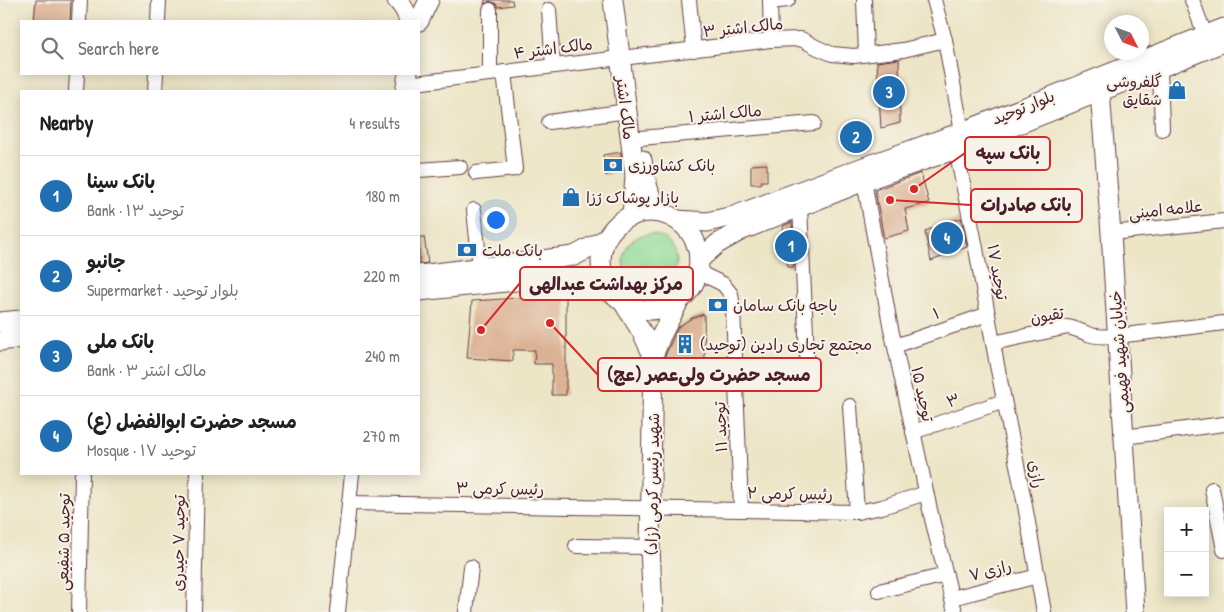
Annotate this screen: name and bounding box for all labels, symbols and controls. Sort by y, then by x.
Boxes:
street label: مالک اشتر ۳ [702,12,784,42]
north arrow [1104,15,1149,60]
search box [20,20,420,75]
street label: مالک اشتر ۴ [512,32,594,64]
icon: search [38,34,66,62]
text: Search here [78,35,159,61]
place label: گلفروشی شقایق [1106,70,1162,110]
street label: مالک اشتر [611,73,641,141]
pin: 3 [873,73,905,111]
shop icon: گلفروشی شقایق [1166,79,1188,101]
street label: بلوار توحید [988,84,1058,130]
street label: مالک اشتر ۱ [688,99,762,127]
text: Nearby [40,108,93,137]
text: 4 results [349,112,400,134]
pin: 2 [840,118,872,156]
callout: بانک سپه [965,137,1050,170]
text: بانک سپه [976,140,1040,165]
bank icon: بانک کشاورزی [602,154,624,176]
place label: بانک کشاورزی [628,154,715,176]
text: بانک سینا [87,168,155,194]
text: 1 [53,185,59,207]
text: 180 m [366,185,400,207]
shop icon: بازار پوشاک رُزا [560,186,582,208]
place label: بازار پوشاک رُزا [586,186,679,208]
callout: بانک صادرات [971,189,1082,222]
text: بانک صادرات [980,192,1072,217]
street label: علامه امینی [1128,194,1204,224]
text: Bank · توحید ۱۳ [87,199,184,221]
your location [483,207,509,233]
pin: 4 [931,219,963,257]
pin: 1 [775,227,807,265]
bank icon: بانک ملت [456,239,478,261]
place label: بانک ملت [482,239,543,261]
street label: توحید ۱۷ [982,242,1014,302]
text: جانبو [87,248,125,274]
text: 2 [52,265,60,287]
text: 220 m [363,265,400,287]
callout: مرکز بهداشت عبدالهی [520,267,693,300]
text: مرکز بهداشت عبدالهی [529,271,683,296]
text: Supermarket · بلوار توحید [87,279,239,301]
street label: خیابان شهید فهیمی [1104,290,1134,414]
bank icon: باجه بانک سامان [707,294,729,316]
place label: باجه بانک سامان [733,294,838,316]
street label: تقیون [1029,301,1066,329]
street label: ۱ [930,302,942,324]
text: بانک ملی [87,328,154,354]
building icon: مجتمع تجاری رادین (توحید) [674,333,696,355]
place label: مجتمع تجاری رادین (توحید) [700,333,872,356]
text: 3 [52,345,60,367]
text: 240 m [365,345,400,367]
callout: مسجد حضرت ولی‌عصر (عج) [598,358,821,391]
text: Bank · مالک اشتر ۳ [87,359,206,381]
text: مسجد حضرت ولی‌عصر (عج) [607,362,811,387]
street label: توحید ۱۵ [906,364,940,424]
street label: ۳ [943,387,963,413]
street label: توحید ۱۱ [708,401,732,453]
text: مسجد حضرت ابوالفضل (ع) [87,408,297,434]
street label: شهید رئیس کرمی (زاد) [640,413,664,555]
text: 4 [53,425,59,447]
text: 270 m [363,425,400,447]
text: Mosque · توحید ۱۷ [87,439,196,461]
street label: رازی [1024,458,1050,490]
street label: رئیس کرمی ۳ [456,476,544,500]
street label: رئیس کرمی ۲ [747,481,833,505]
street label: توحید ۵ شفیعی [51,493,75,591]
street label: توحید ۷ حیدری [166,494,190,592]
map controls [1164,507,1209,597]
button: + [1164,507,1209,552]
button: − [1164,552,1209,597]
street label: رازی ۷ [966,554,1014,586]

